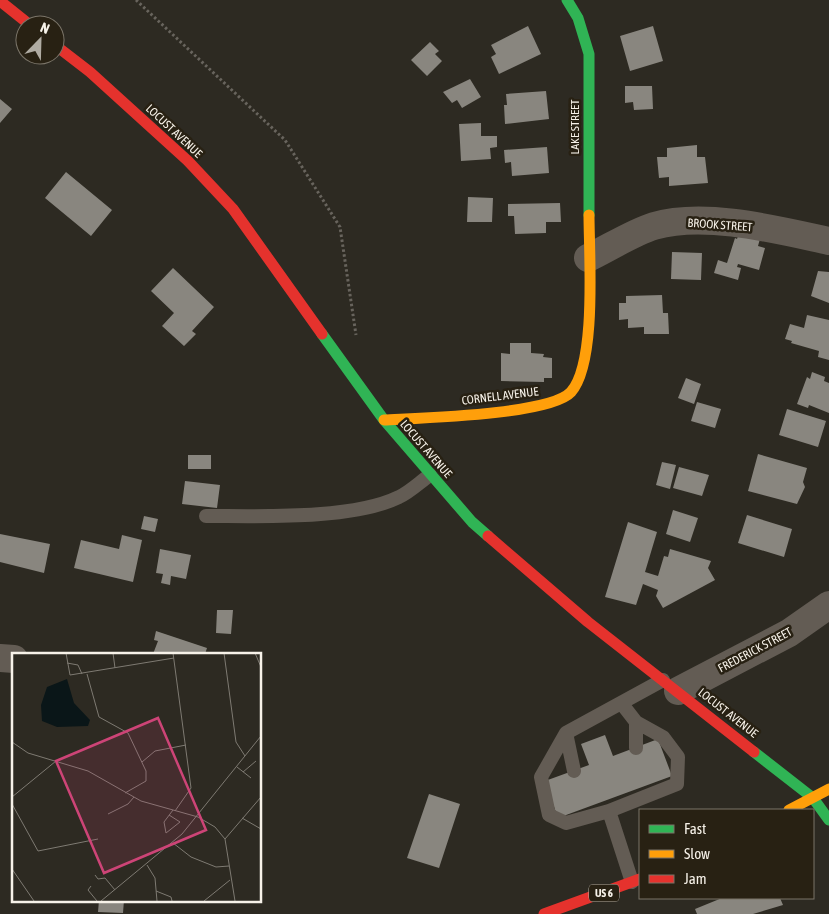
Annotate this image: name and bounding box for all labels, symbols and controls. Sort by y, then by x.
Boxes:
north arrow [15,15,65,65]
text: N [38,19,52,37]
street label: LAKE STREET [568,99,582,154]
street label: LOCUST AVENUE [143,101,205,161]
street label: BROOK STREET [687,216,754,234]
street label: CORNELL AVENUE [461,384,539,408]
street label: LOCUST AVENUE [397,417,455,481]
street label: FREDERICK STREET [716,624,795,675]
inset map [12,653,261,902]
street label: LOCUST AVENUE [695,685,761,741]
legend [639,809,814,899]
text: Fast [684,820,706,837]
text: Slow [684,845,710,862]
text: Jam [684,870,707,887]
road number: US 6 [589,884,619,901]

